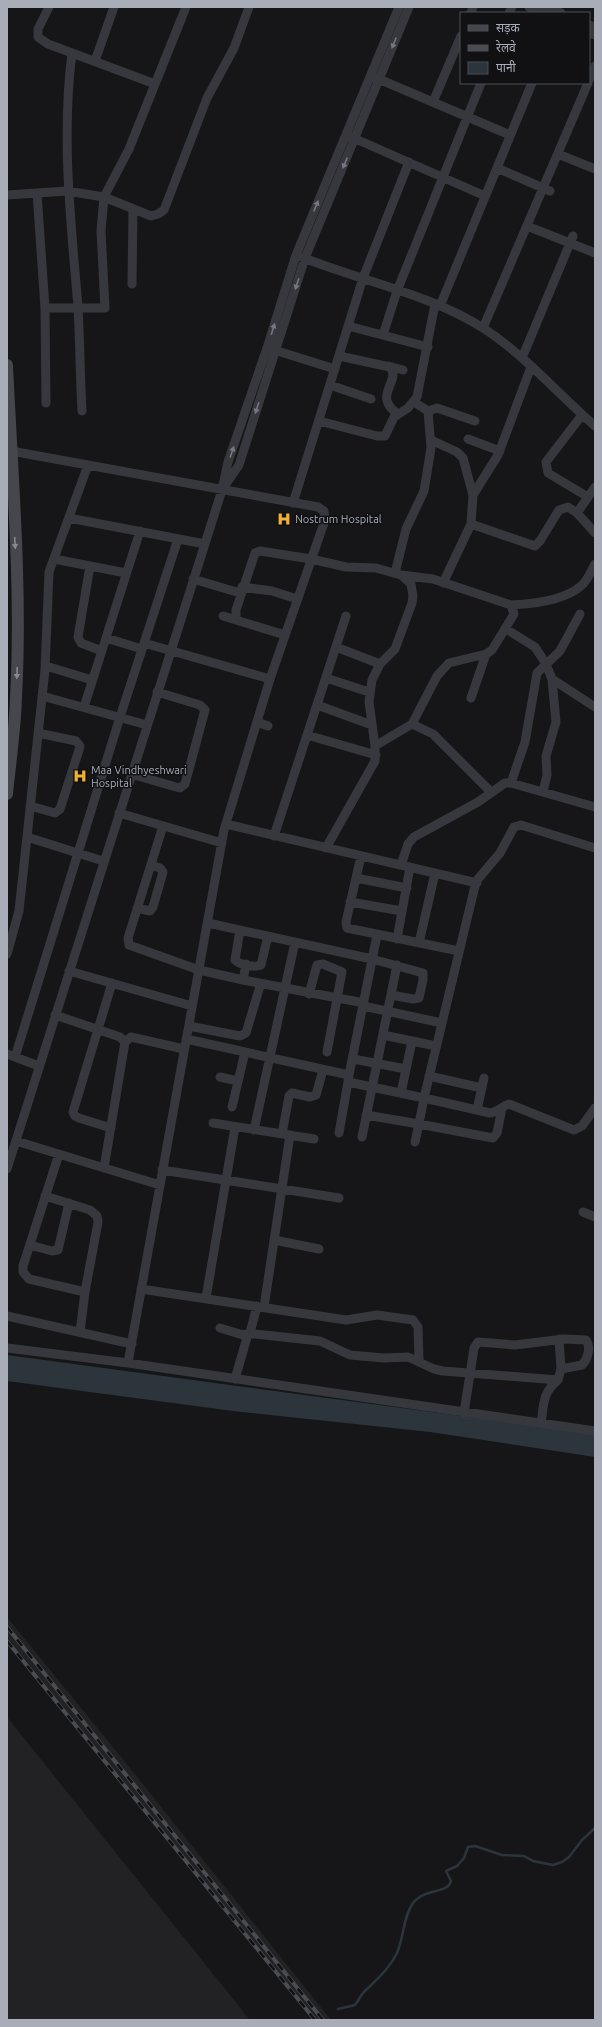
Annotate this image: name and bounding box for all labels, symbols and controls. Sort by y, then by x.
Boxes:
legend [460,12,590,84]
text: सड़क [496,21,521,35]
one-way arrow [391,37,398,49]
text: रेलवे [496,40,516,54]
text: पानी [496,60,517,74]
one-way arrow [341,158,347,170]
one-way arrow [314,200,320,212]
one-way arrow [294,278,300,290]
one-way arrow [270,323,276,335]
one-way arrow [254,402,260,414]
one-way arrow [229,446,235,458]
hospital icon: Nostrum Hospital [276,511,292,527]
place label: Nostrum Hospital [295,513,382,525]
one-way arrow [12,537,18,550]
one-way arrow [14,667,20,680]
place label: Maa Vindhyeshwari Hospital [91,764,187,789]
hospital icon: Maa Vindhyeshwari Hospital [72,768,88,784]

